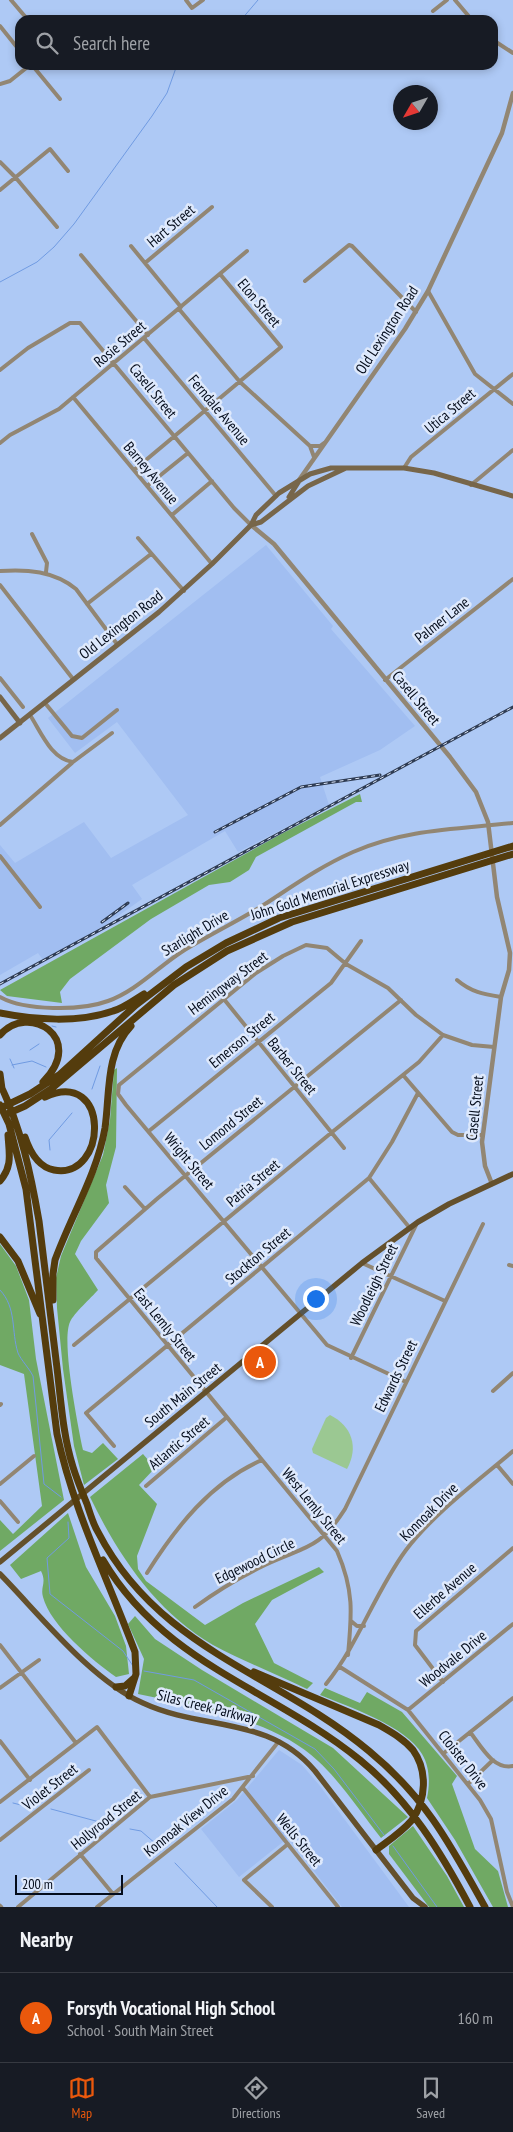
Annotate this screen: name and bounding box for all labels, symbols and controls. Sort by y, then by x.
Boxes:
search box [15,15,498,70]
icon: search [33,29,61,57]
text: Search here [73,31,150,55]
north arrow [393,85,438,130]
street label: Hart Street [143,200,199,251]
street label: Elon Street [234,275,285,331]
street label: Old Lexington Road [351,282,422,377]
street label: Rosie Street [90,316,149,371]
street label: Casell Street [125,359,181,422]
street label: Ferndale Avenue [184,371,254,449]
street label: Utica Street [420,384,479,437]
street label: Barney Avenue [120,438,183,508]
street label: Old Lexington Road [75,586,166,663]
street label: Palmer Lane [411,592,473,647]
street label: Casell Street [388,667,445,729]
street label: John Gold Memorial Expressway [247,855,412,924]
street label: Starlight Drive [158,905,232,960]
street label: Hemingway Street [184,947,271,1019]
street label: Emerson Street [205,1007,278,1072]
street label: Barber Street [264,1033,321,1098]
street label: Casell Street [462,1075,487,1141]
street label: Lomond Street [195,1091,266,1154]
street label: Wright Street [160,1128,219,1193]
street label: Patria Street [222,1155,283,1210]
street label: Stockton Street [221,1223,294,1288]
street label: Woodleigh Street [345,1241,402,1329]
street label: East Lemly Street [130,1284,201,1365]
your location [303,1286,329,1312]
street label: Edwards Street [370,1337,421,1415]
pin: A [244,1343,276,1381]
street label: South Main Street [141,1358,225,1431]
street label: Atlantic Street [144,1412,213,1474]
street label: West Lemly Street [278,1464,351,1548]
street label: Konnoak Drive [395,1478,462,1545]
street label: Edgewood Circle [212,1533,298,1588]
street label: Ellerbe Avenue [409,1558,480,1623]
street label: Woodvale Drive [415,1626,490,1691]
street label: Silas Creek Parkway [155,1685,259,1728]
street label: Cloister Drive [434,1726,492,1793]
street label: Violet Street [18,1759,81,1815]
street label: Konnoak View Drive [140,1781,231,1860]
street label: Hollyrood Street [67,1785,145,1854]
street label: Wells Street [272,1810,326,1870]
scale bar [15,1872,122,1895]
text: 200 m [22,1875,53,1893]
text: Nearby [20,1926,73,1953]
text: Forsyth Vocational High School [67,1996,275,2020]
text: A [32,2008,40,2028]
text: 160 m [458,2008,493,2028]
text: School · South Main Street [67,2020,213,2040]
tab: Map [68,2074,96,2122]
tab: Directions [232,2074,280,2122]
tab: Saved [416,2074,445,2122]

